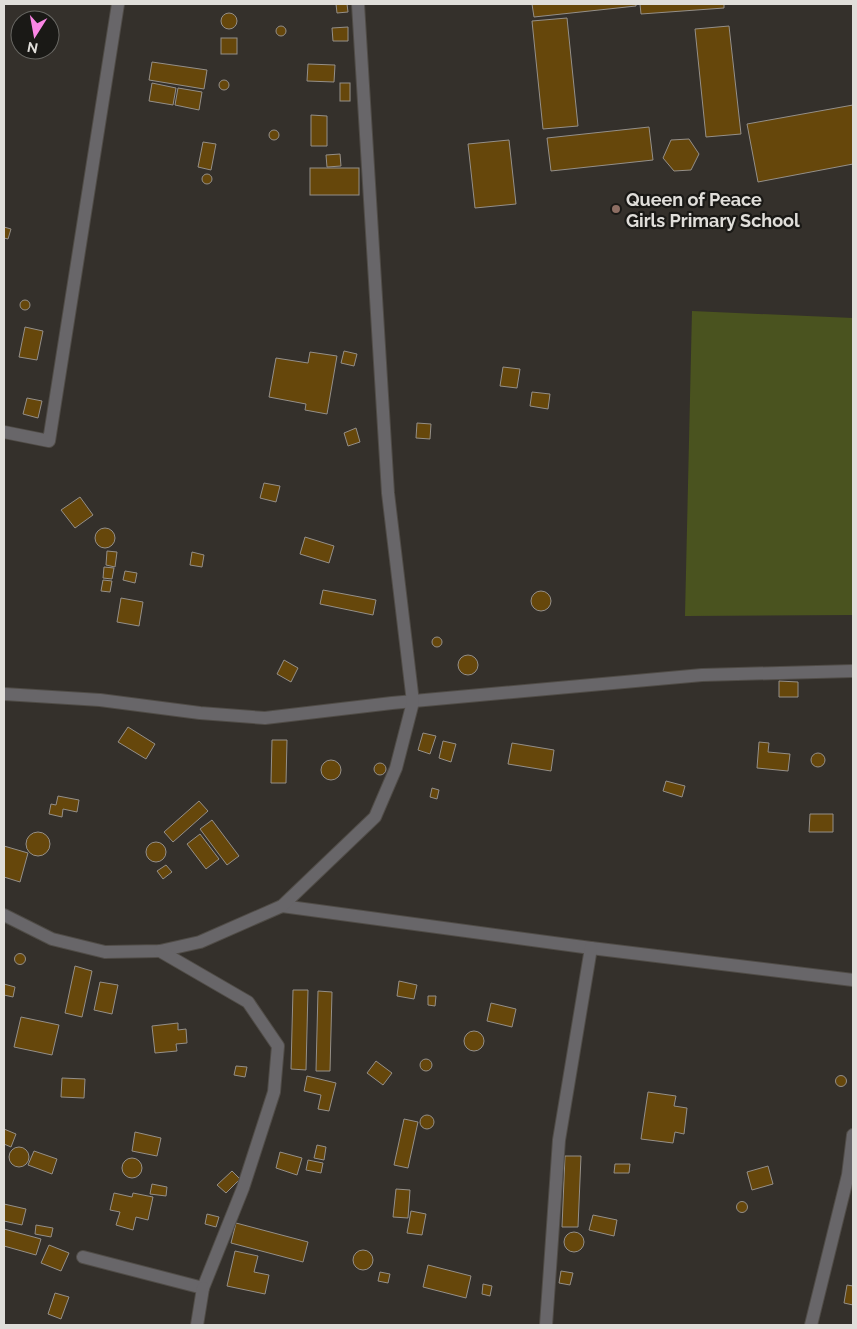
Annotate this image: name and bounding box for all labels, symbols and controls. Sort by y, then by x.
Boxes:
north arrow [10,10,60,60]
text: N [26,39,39,57]
place label: Queen of Peace Girls Primary School [626,189,800,231]
marker: Queen of Peace Girls Primary School [610,203,622,215]

